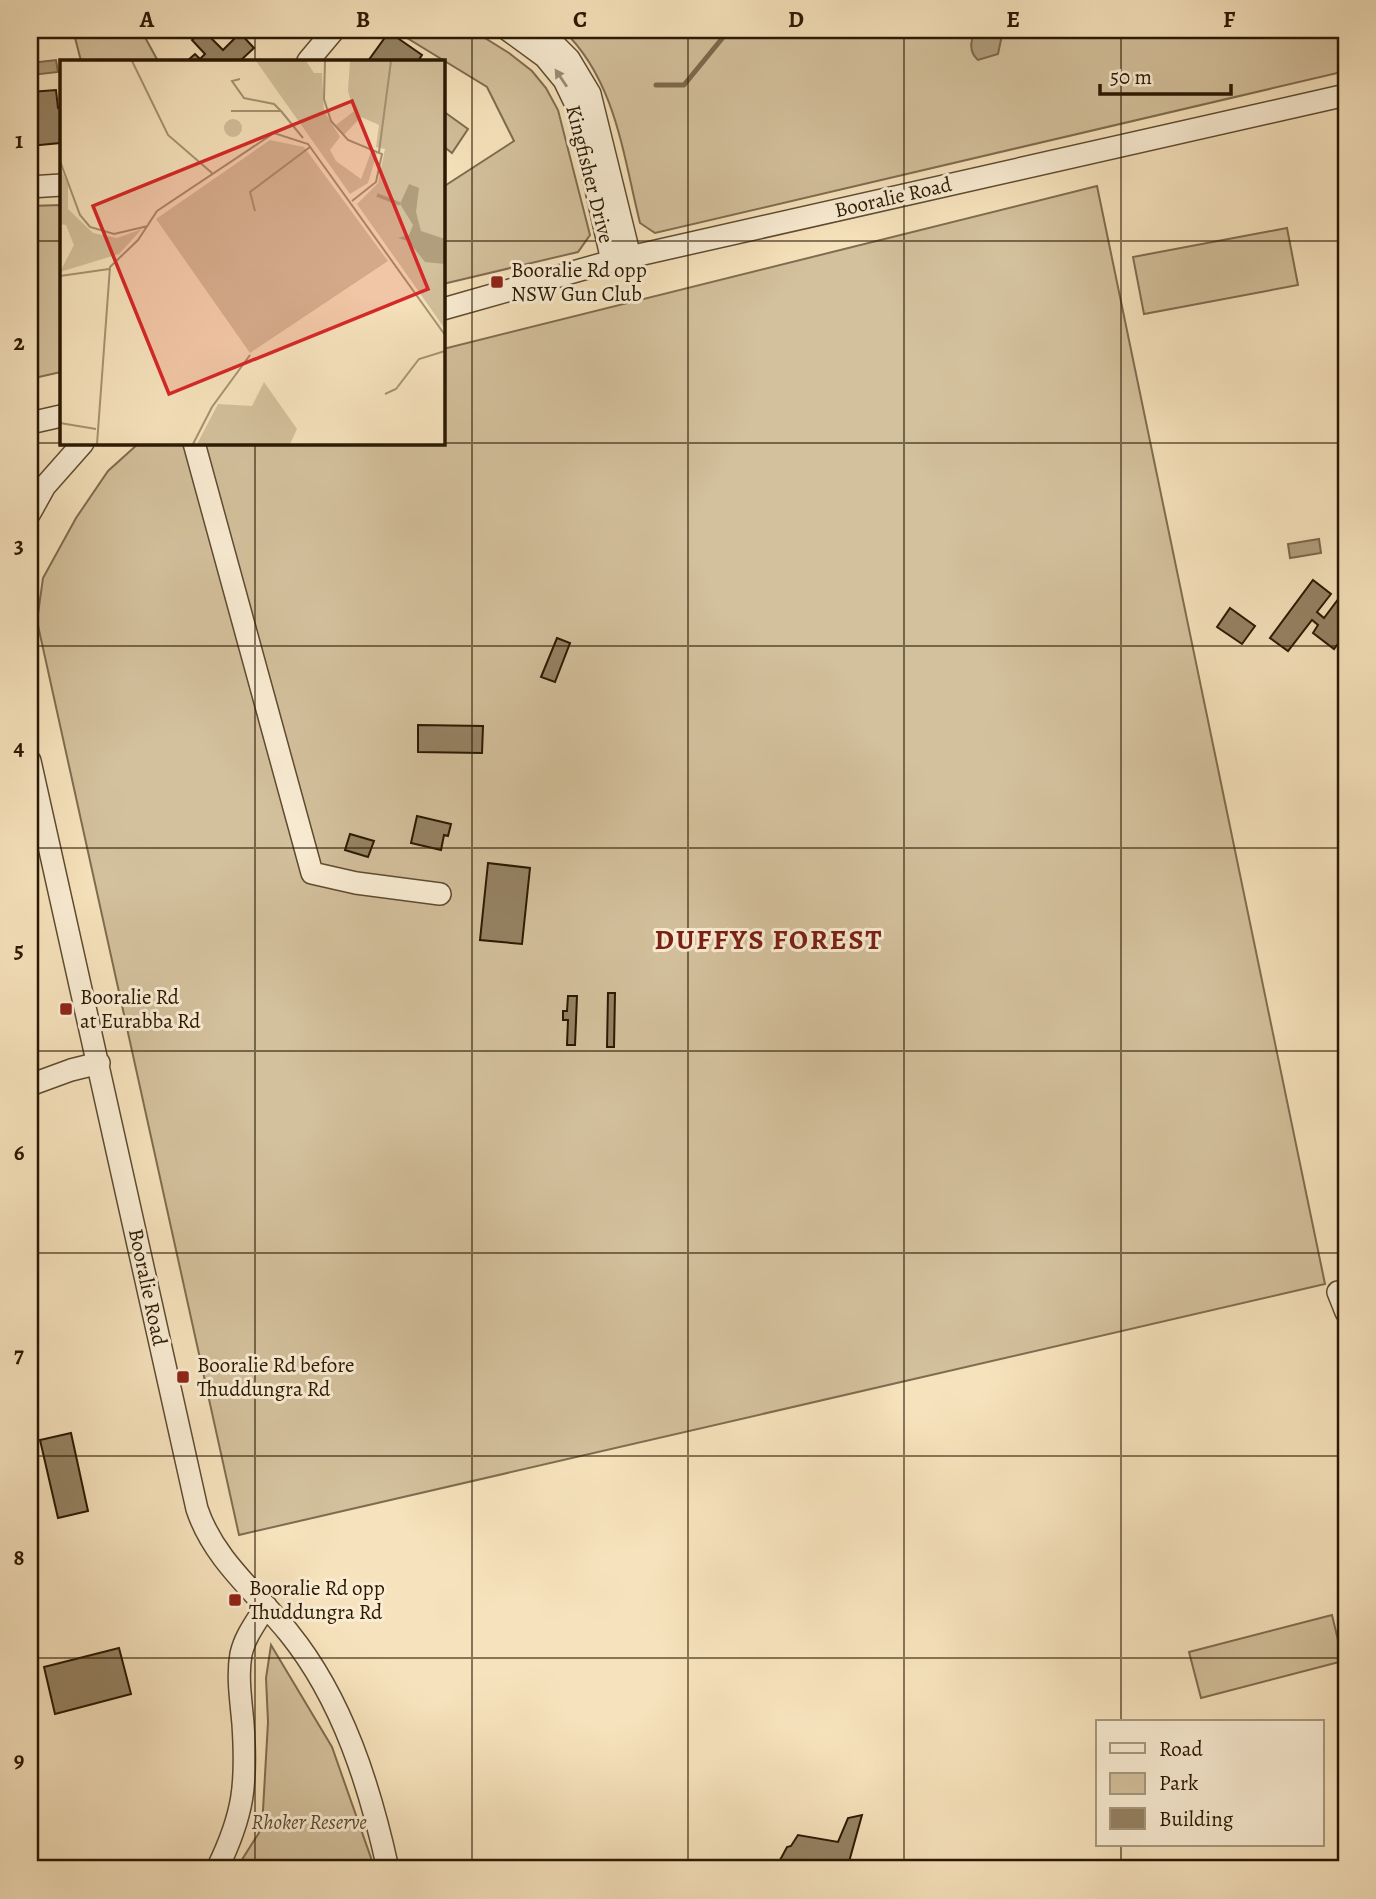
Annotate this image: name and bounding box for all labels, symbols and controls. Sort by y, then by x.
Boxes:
text: A [139,4,155,35]
text: B [356,4,370,35]
text: C [573,4,587,35]
text: D [788,4,804,35]
text: E [1006,4,1020,35]
text: F [1223,4,1236,35]
scale bar [1100,52,1231,96]
inset map [60,60,444,444]
text: 50 m [1110,63,1152,91]
one-way arrow [554,69,568,87]
street label: Kingfisher Drive [559,102,621,246]
text: 1 [15,125,23,156]
street label: Booralie Road [832,170,955,224]
place label: Booralie Rd opp NSW Gun Club [511,256,647,308]
marker: Booralie Rd opp NSW Gun Club [489,274,505,290]
text: 2 [13,327,25,358]
text: 3 [14,530,24,561]
text: 4 [14,732,25,763]
district label: DUFFYS FOREST [654,921,884,959]
text: 5 [14,934,24,965]
place label: Booralie Rd at Eurabba Rd [80,983,201,1035]
marker: Booralie Rd at Eurabba Rd [58,1001,74,1017]
text: 6 [14,1137,25,1168]
street label: Booralie Road [122,1226,174,1349]
text: 7 [14,1339,24,1370]
place label: Booralie Rd before Thuddungra Rd [197,1351,354,1403]
marker: Booralie Rd before Thuddungra Rd [175,1369,191,1385]
text: 8 [13,1542,25,1573]
place label: Booralie Rd opp Thuddungra Rd [249,1574,385,1626]
marker: Booralie Rd opp Thuddungra Rd [227,1592,243,1608]
legend [1096,1720,1324,1846]
text: Road [1159,1735,1203,1763]
text: 9 [14,1744,24,1775]
text: Park [1159,1769,1199,1797]
text: Building [1159,1805,1234,1833]
park label: Rhoker Reserve [251,1808,367,1836]

